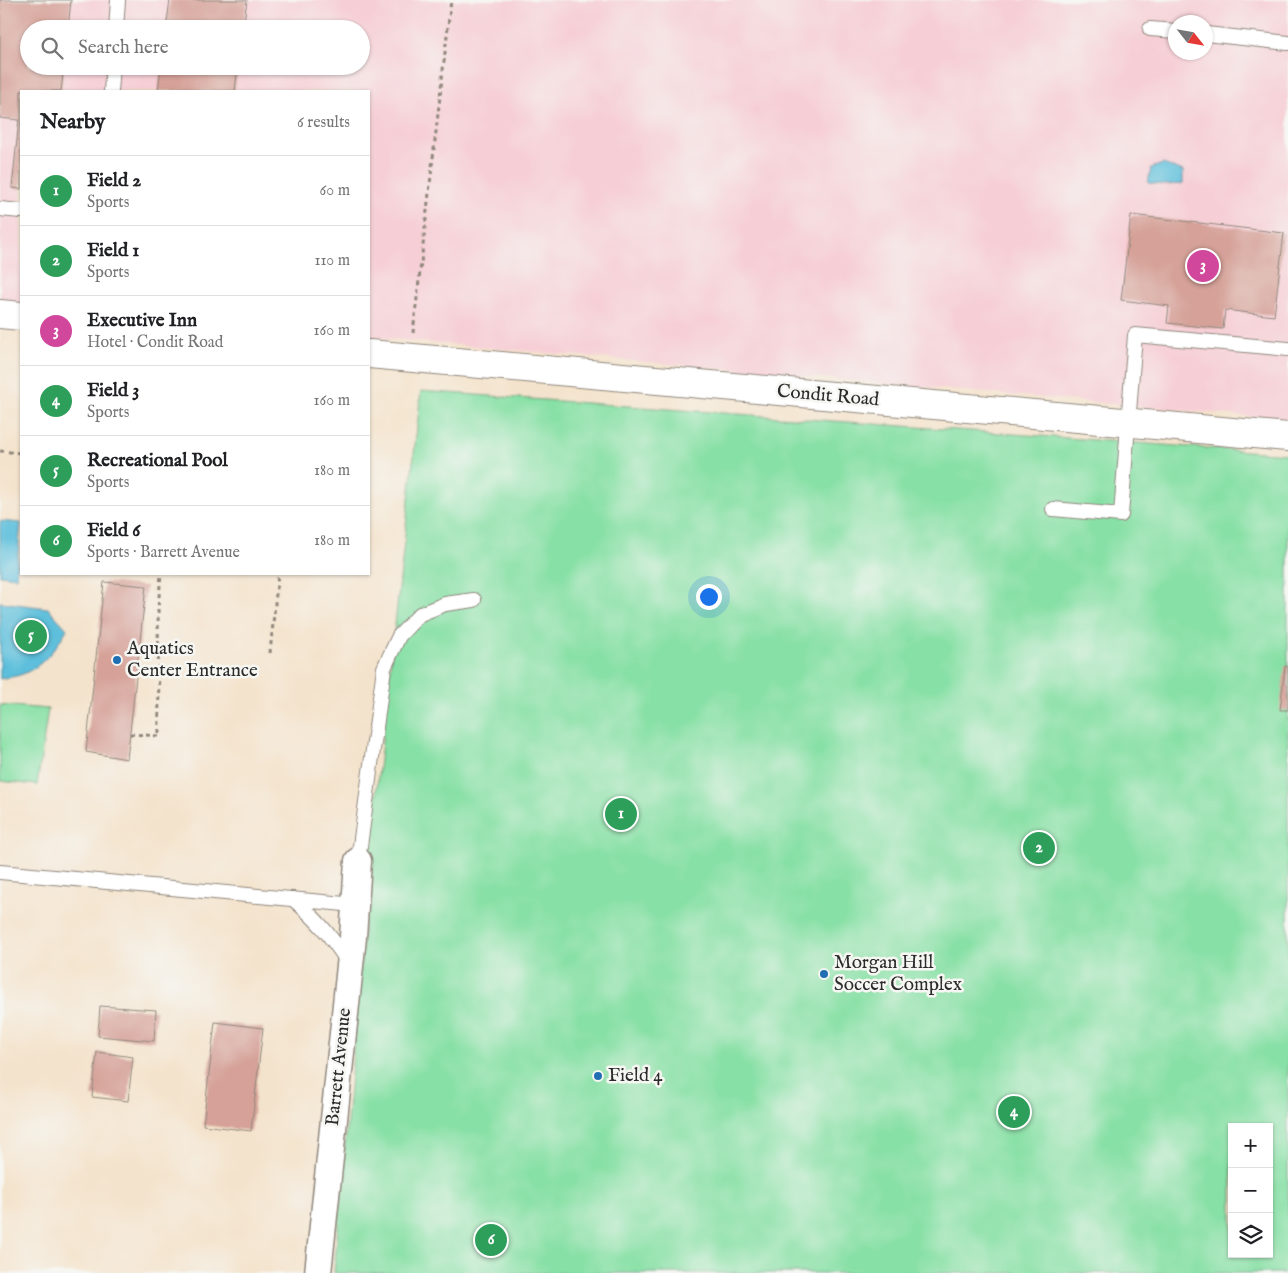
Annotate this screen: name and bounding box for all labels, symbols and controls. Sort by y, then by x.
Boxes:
north arrow [1168,15,1213,60]
search box [20,20,370,75]
icon: search [38,34,66,62]
text: Search here [78,36,169,60]
text: Nearby [40,109,105,136]
text: 6 results [297,113,350,133]
text: Field 2 [87,169,141,193]
text: 1 [53,181,59,201]
text: 60 m [320,181,350,201]
text: Sports [87,193,129,213]
text: Field 1 [87,239,139,263]
pin: 3 [1187,247,1219,285]
text: 2 [52,251,60,271]
text: 110 m [314,251,350,271]
text: Sports [87,263,129,283]
text: Executive Inn [87,309,197,333]
text: 3 [53,321,59,341]
text: 160 m [314,321,350,341]
text: Hotel · Condit Road [87,333,223,353]
text: Field 3 [87,379,139,403]
street label: Condit Road [776,380,881,413]
text: 4 [52,391,60,411]
text: 160 m [314,391,350,411]
text: Sports [87,403,129,423]
text: Recreational Pool [87,449,228,473]
text: 5 [53,461,59,481]
text: 180 m [314,461,350,481]
text: Sports [87,473,129,493]
text: Field 6 [87,519,140,543]
text: 6 [53,531,59,551]
text: 180 m [314,531,350,551]
text: Sports · Barrett Avenue [87,543,240,563]
your location [696,584,722,610]
pin: 5 [15,617,47,655]
place label: Aquatics Center Entrance [126,637,258,683]
marker: Aquatics Center Entrance [111,654,123,666]
pin: 1 [605,795,637,833]
pin: 2 [1023,829,1055,867]
place label: Morgan Hill Soccer Complex [834,951,962,997]
marker: Morgan Hill Soccer Complex [818,968,830,980]
street label: Barrett Avenue [321,1006,357,1127]
place label: Field 4 [608,1064,663,1088]
marker: Field 4 [592,1070,604,1082]
pin: 4 [998,1093,1030,1131]
map controls [1228,1123,1273,1258]
button: + [1228,1123,1273,1168]
button: − [1228,1168,1273,1213]
button: layers [1228,1213,1273,1258]
pin: 6 [475,1221,507,1259]

